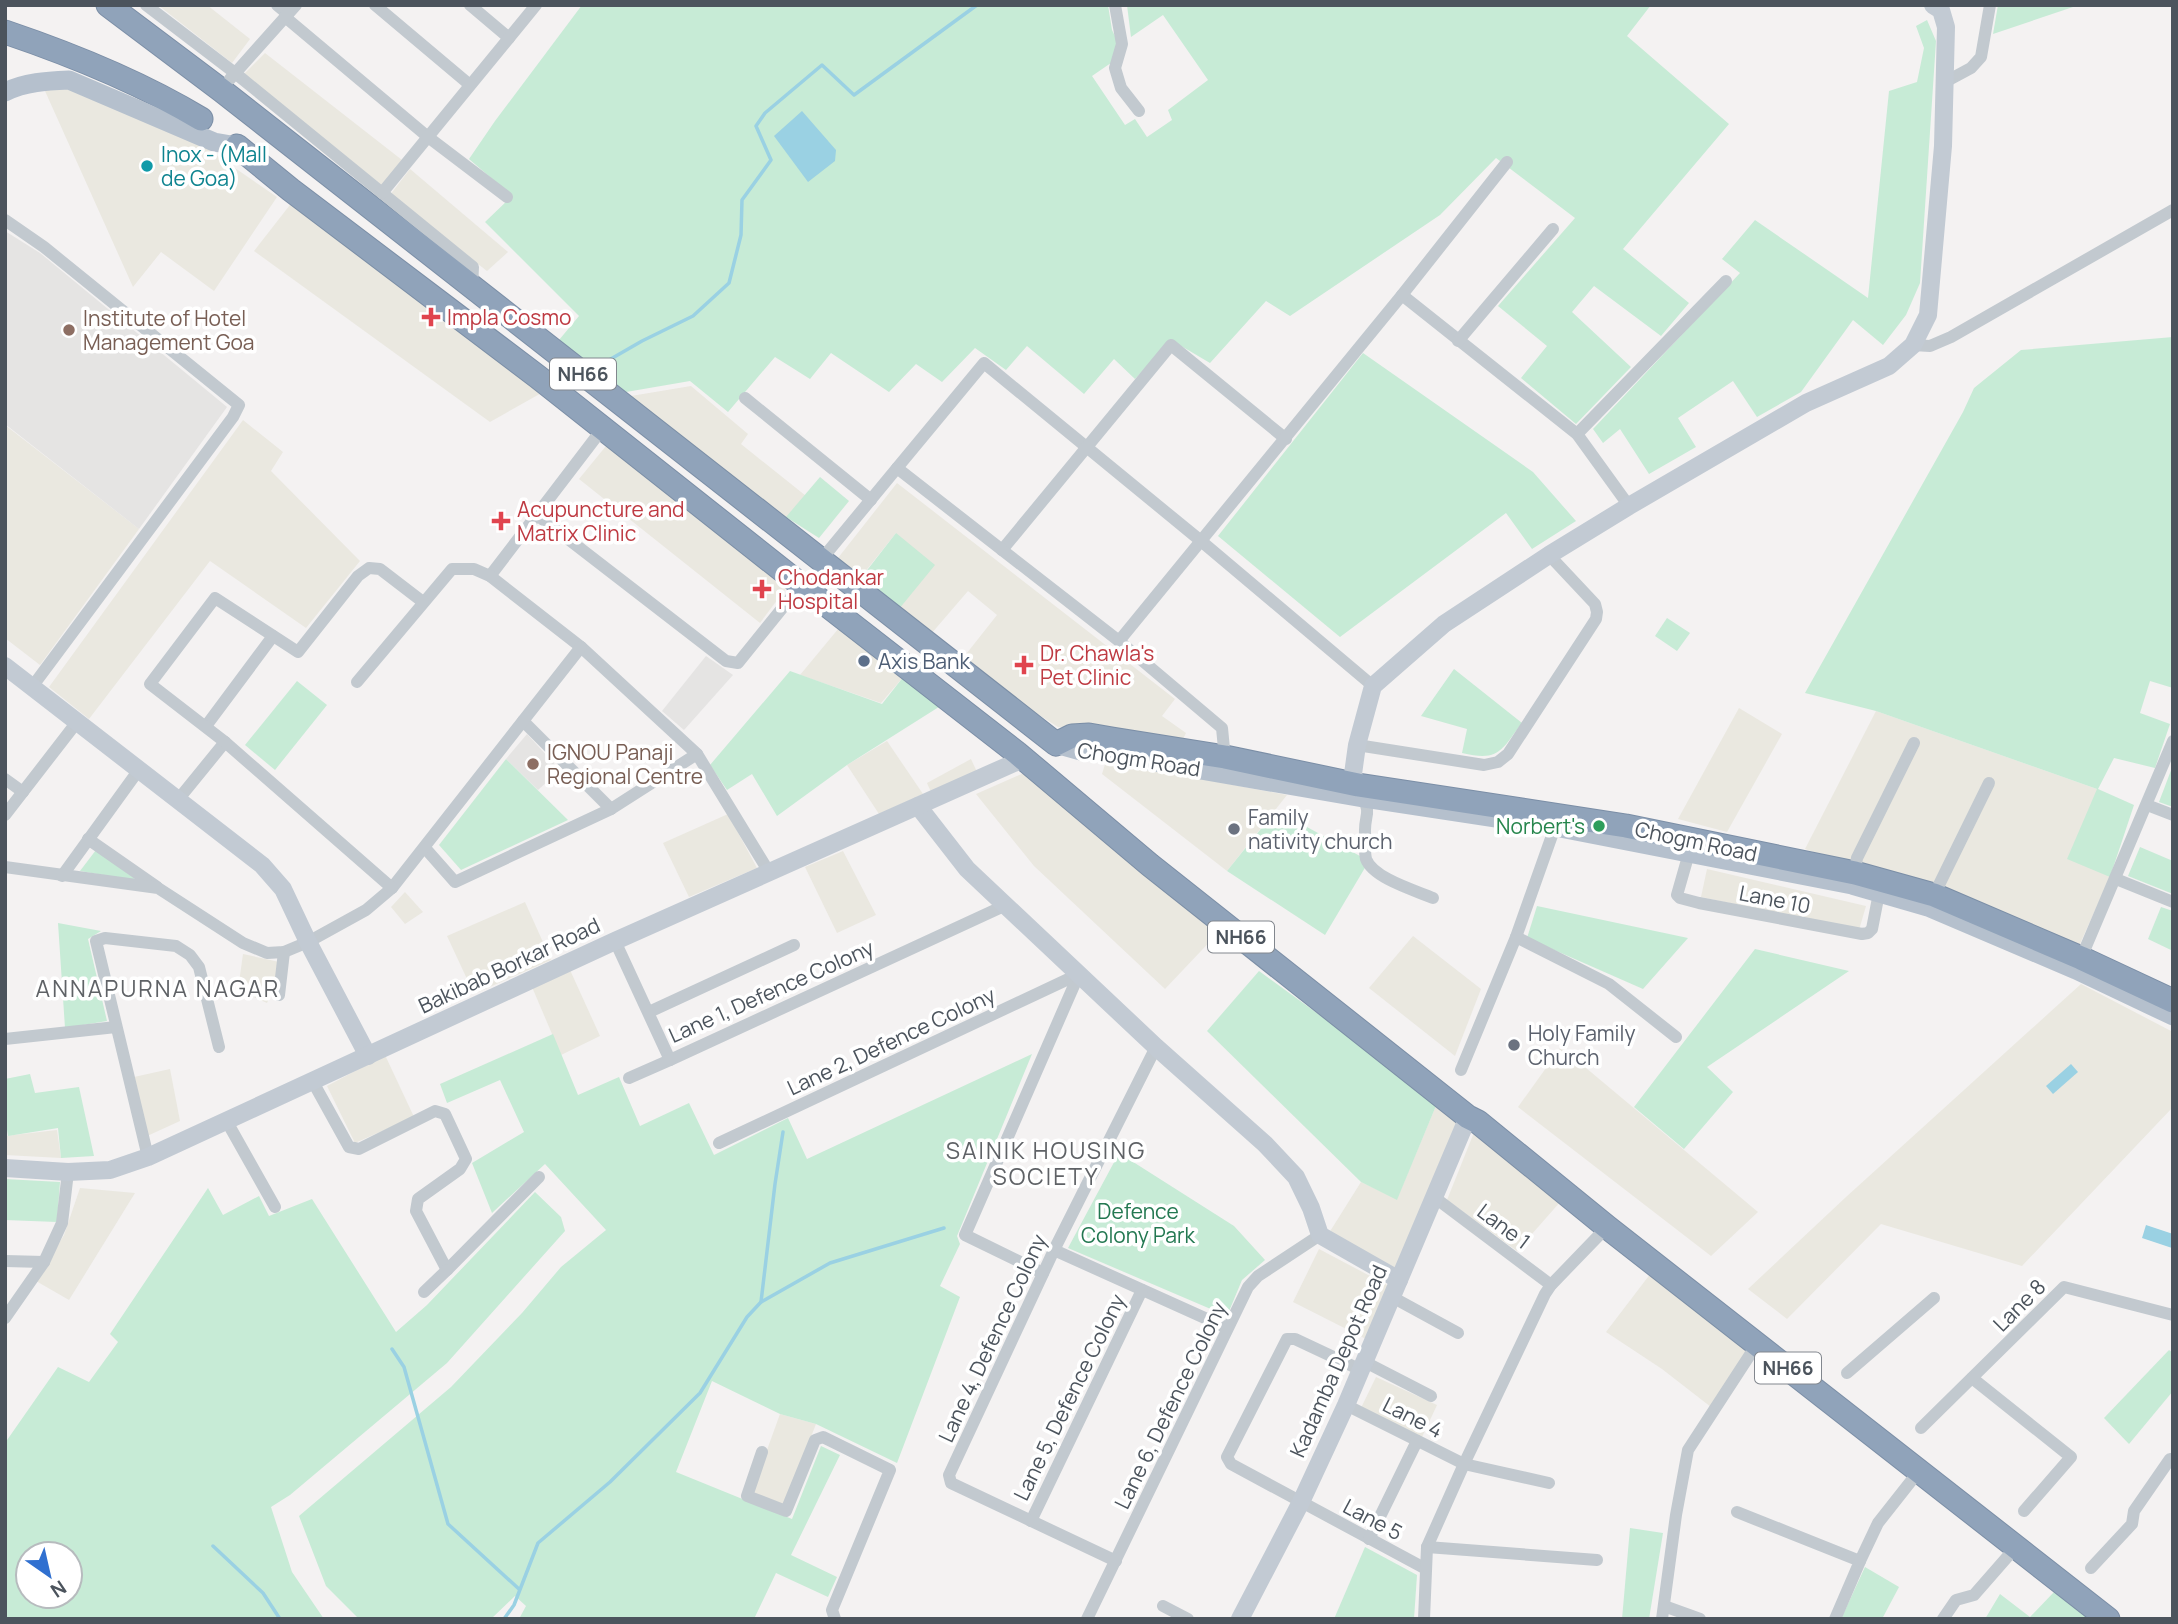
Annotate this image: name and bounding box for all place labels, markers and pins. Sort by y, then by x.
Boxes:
place label: Inox - (Mall de Goa) [161,140,267,192]
marker: Inox - (Mall de Goa) [139,158,155,174]
place label: Impla Cosmo [447,303,571,331]
place label: Institute of Hotel Management Goa [83,304,255,356]
marker: Impla Cosmo [421,307,441,327]
marker: Institute of Hotel Management Goa [61,322,77,338]
place label: Acupuncture and Matrix Clinic [517,495,685,547]
marker: Acupuncture and Matrix Clinic [491,511,511,531]
place label: Chodankar Hospital [778,563,885,615]
marker: Chodankar Hospital [752,579,772,599]
place label: Dr. Chawla's Pet Clinic [1040,639,1154,691]
place label: Axis Bank [878,647,971,675]
marker: Axis Bank [856,653,872,669]
marker: Dr. Chawla's Pet Clinic [1014,655,1034,675]
place label: IGNOU Panaji Regional Centre [547,738,703,790]
marker: IGNOU Panaji Regional Centre [525,756,541,772]
place label: Family nativity church [1248,803,1392,855]
place label: Norbert's [1496,812,1585,840]
marker: Norbert's [1591,818,1607,834]
marker: Family nativity church [1226,821,1242,837]
place label: Holy Family Church [1528,1019,1636,1071]
marker: Holy Family Church [1506,1037,1522,1053]

